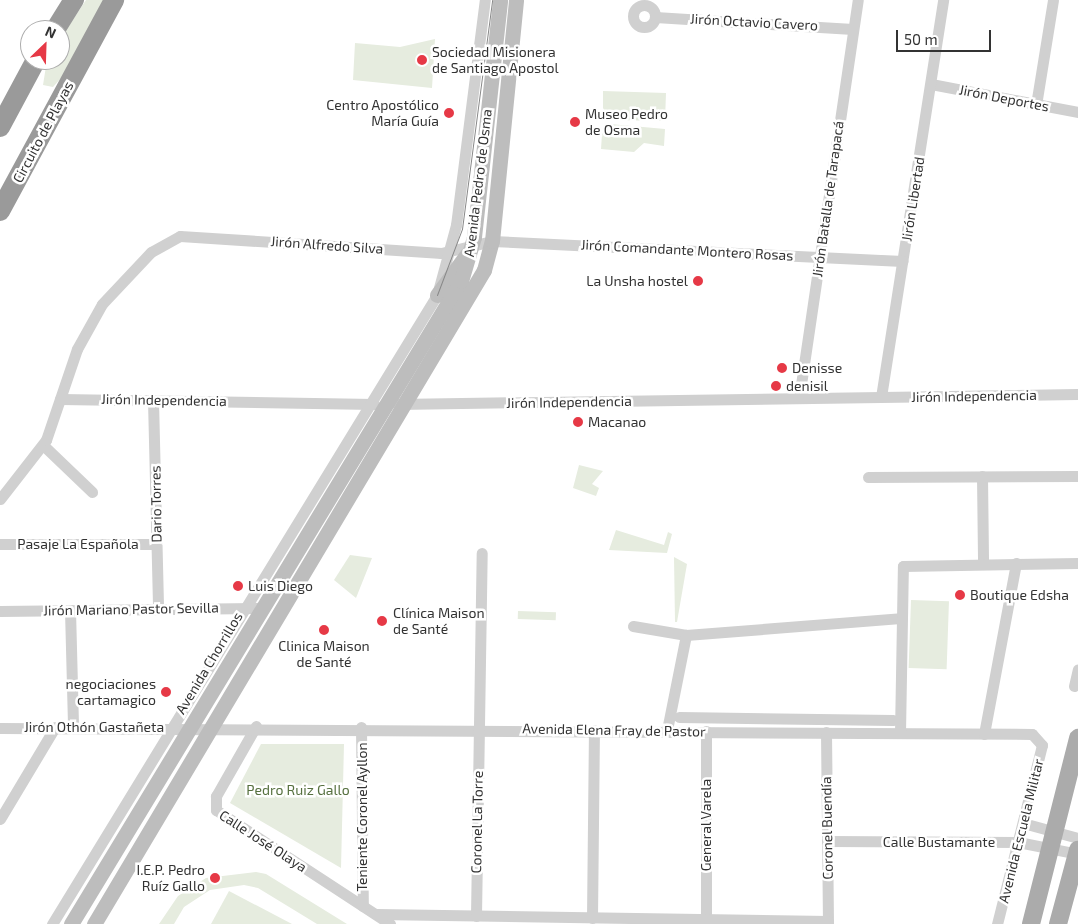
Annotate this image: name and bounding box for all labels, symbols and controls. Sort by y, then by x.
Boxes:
street label: Jirón Octavio Cavero [690,10,818,34]
north arrow [20,20,70,70]
scale bar [898,20,993,52]
text: N [43,22,59,42]
text: 50 m [904,30,938,48]
place label: Sociedad Misionera de Santiago Apostol [432,44,559,76]
marker: Sociedad Misionera de Santiago Apostol [416,54,428,66]
street label: Circuito de Playas [9,78,77,186]
street label: Jirón Deportes [958,81,1050,115]
place label: Centro Apostólico María Guía [326,97,439,130]
place label: Museo Pedro de Osma [585,106,668,138]
marker: Centro Apostólico María Guía [443,107,455,119]
street label: Avenida Pedro de Osma [461,108,495,258]
marker: Museo Pedro de Osma [569,116,581,128]
street label: Jirón Batalla de Tarapacá [809,120,847,278]
street label: Jirón Libertad [898,155,928,243]
street label: Jirón Alfredo Silva [270,233,384,257]
street label: Jirón Comandante Montero Rosas [580,236,794,264]
place label: La Unsha hostel [586,273,688,289]
marker: La Unsha hostel [692,275,704,287]
place label: Denisse [792,360,842,376]
marker: Denisse [776,362,788,374]
place label: denisil [786,378,828,394]
marker: denisil [770,380,782,392]
street label: Jirón Independencia [911,387,1037,405]
street label: Jirón Independencia [101,391,227,409]
street label: Jirón Independencia [506,393,632,411]
place label: Macanao [588,414,646,430]
marker: Macanao [572,416,584,428]
street label: Dario Torres [147,465,165,543]
street label: Pasaje La Española [17,536,139,552]
place label: Luis Diego [248,578,313,594]
marker: Luis Diego [232,580,244,592]
place label: Boutique Edsha [970,587,1069,603]
marker: Boutique Edsha [954,589,966,601]
street label: Jirón Mariano Pastor Sevilla [43,599,219,619]
place label: Clínica Maison de Santé [393,605,485,638]
street label: Avenida Chorrillos [172,609,246,717]
marker: Clínica Maison de Santé [375,614,389,628]
marker: Clinica Maison de Santé [318,624,330,636]
place label: Clinica Maison de Santé [278,638,370,670]
place label: negociaciones cartamagico [66,676,156,709]
marker: negociaciones cartamagico [160,686,172,698]
street label: Jirón Othón Gastañeta [24,719,164,735]
street label: Avenida Elena Fray de Pastor [522,720,706,740]
street label: Teniente Coronel Ayllon [354,742,370,892]
street label: Avenida Escuela Militar [995,757,1047,905]
street label: Coronel La Torre [468,770,486,874]
street label: Coronel Buendía [818,776,836,880]
street label: General Varela [698,778,714,872]
park label: Pedro Ruiz Gallo [246,782,350,798]
street label: Calle José Olaya [216,806,310,876]
street label: Calle Bustamante [883,834,995,850]
place label: I.E.P. Pedro Ruíz Gallo [136,862,205,894]
marker: I.E.P. Pedro Ruíz Gallo [209,872,221,884]

